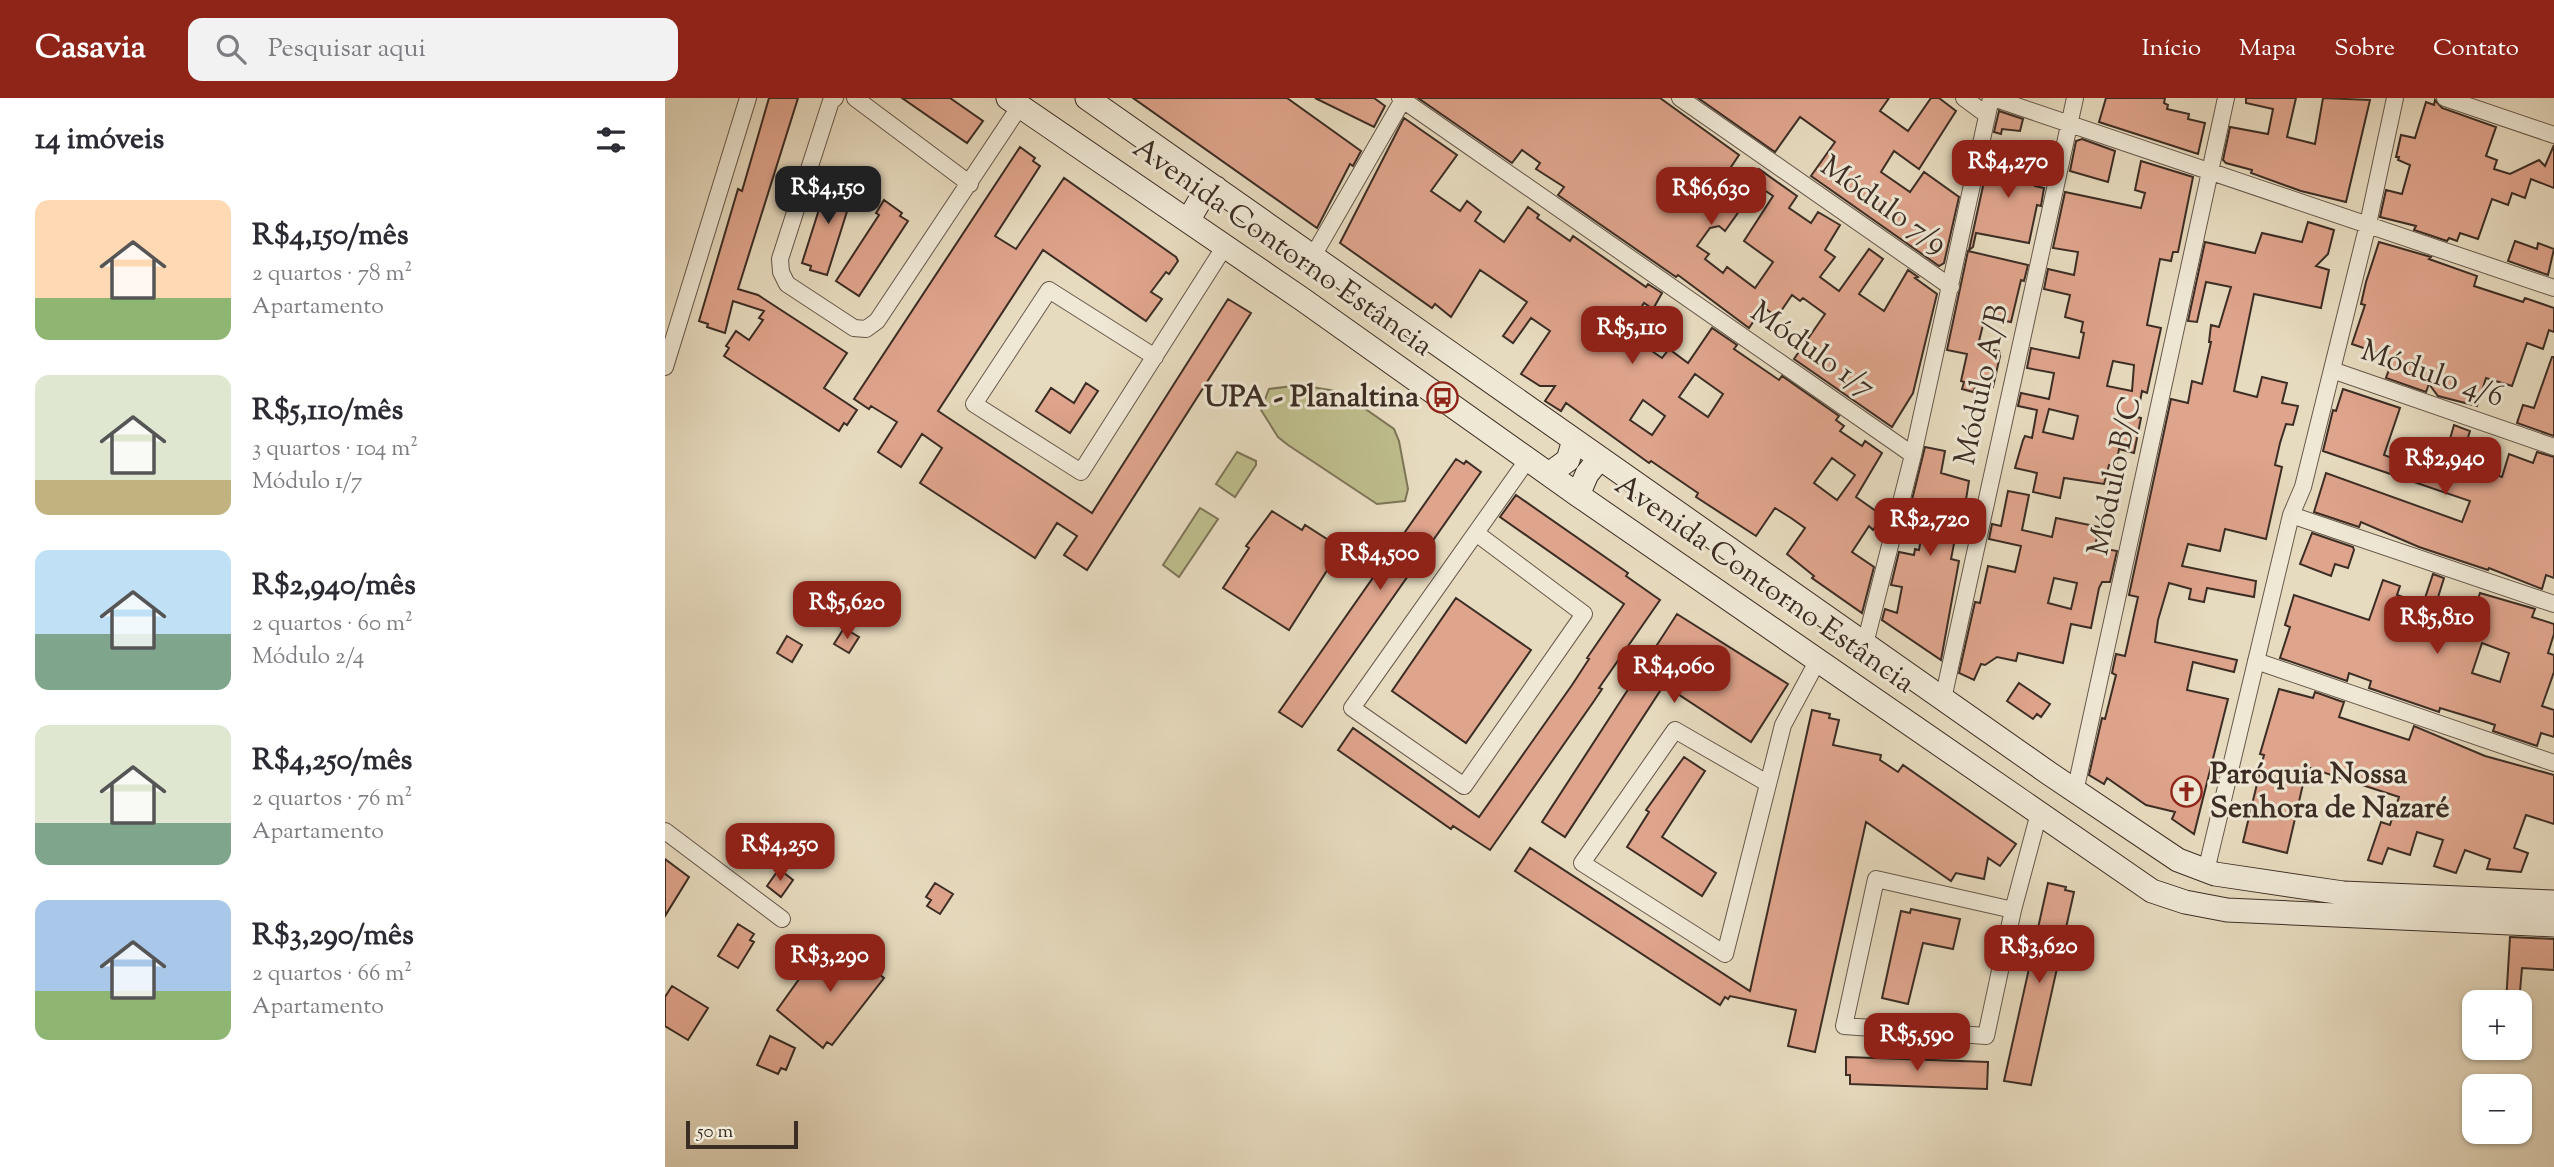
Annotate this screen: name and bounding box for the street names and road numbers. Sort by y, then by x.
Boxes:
street label: Avenida Contorno Estância [1123,128,1441,368]
street label: Módulo 7/9 [1811,146,1955,266]
street label: Módulo 1/7 [1741,292,1883,410]
street label: Módulo A/B [1945,301,2021,469]
street label: Módulo 4/6 [2355,330,2509,420]
street label: Módulo B/C [2078,392,2154,560]
street label: Avenida Contorno Estância [1605,465,1923,705]

